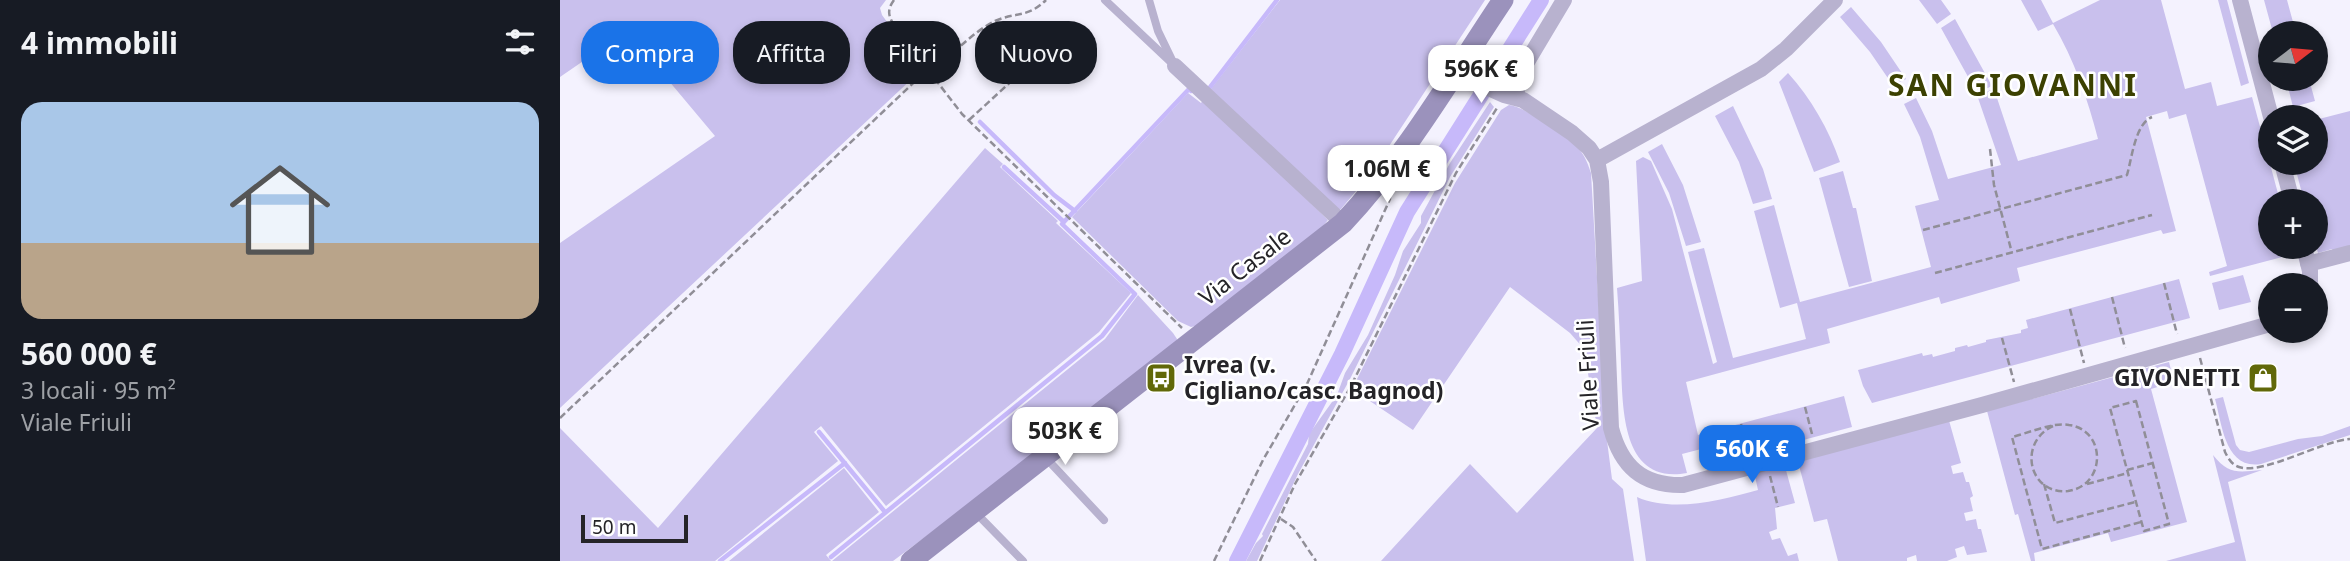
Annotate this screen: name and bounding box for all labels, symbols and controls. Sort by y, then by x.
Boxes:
chip: Compra [581,21,719,84]
chip: Affitta [733,21,850,84]
chip: Filtri [864,21,961,84]
chip: Nuovo [975,21,1097,84]
north arrow [2258,21,2328,91]
map controls [2258,21,2328,343]
text: 4 immobili [21,22,178,63]
icon: filters [501,23,539,61]
pin: 596K € [1424,46,1538,105]
text: 596K € [1444,52,1518,84]
district label: SAN GIOVANNI [1888,64,2138,105]
button: layers [2258,105,2328,175]
pin: 1.06M € [1322,146,1452,205]
icon: home [217,147,343,273]
text: 1.06M € [1344,152,1430,184]
button: + [2258,189,2328,259]
street label: Via Casale [1192,220,1297,312]
button: − [2258,273,2328,343]
street label: Viale Friuli [1568,319,1606,431]
text: 560 000 € [21,333,157,374]
place label: Ivrea (v. Cigliano/casc. Bagnod) [1184,348,1443,406]
bus stop icon: Ivrea (v. Cigliano/casc. Bagnod) [1144,361,1178,395]
place label: GIVONETTI [2114,361,2240,393]
shop icon: GIVONETTI [2246,361,2280,395]
text: 3 locali · 95 m² [21,374,176,406]
text: Viale Friuli [21,406,132,438]
pin: 503K € [1008,407,1122,467]
text: 503K € [1028,414,1102,446]
pin: 560K € [1695,426,1809,485]
text: 560K € [1715,432,1789,464]
scale bar [581,512,688,544]
text: 50 m [592,514,636,540]

